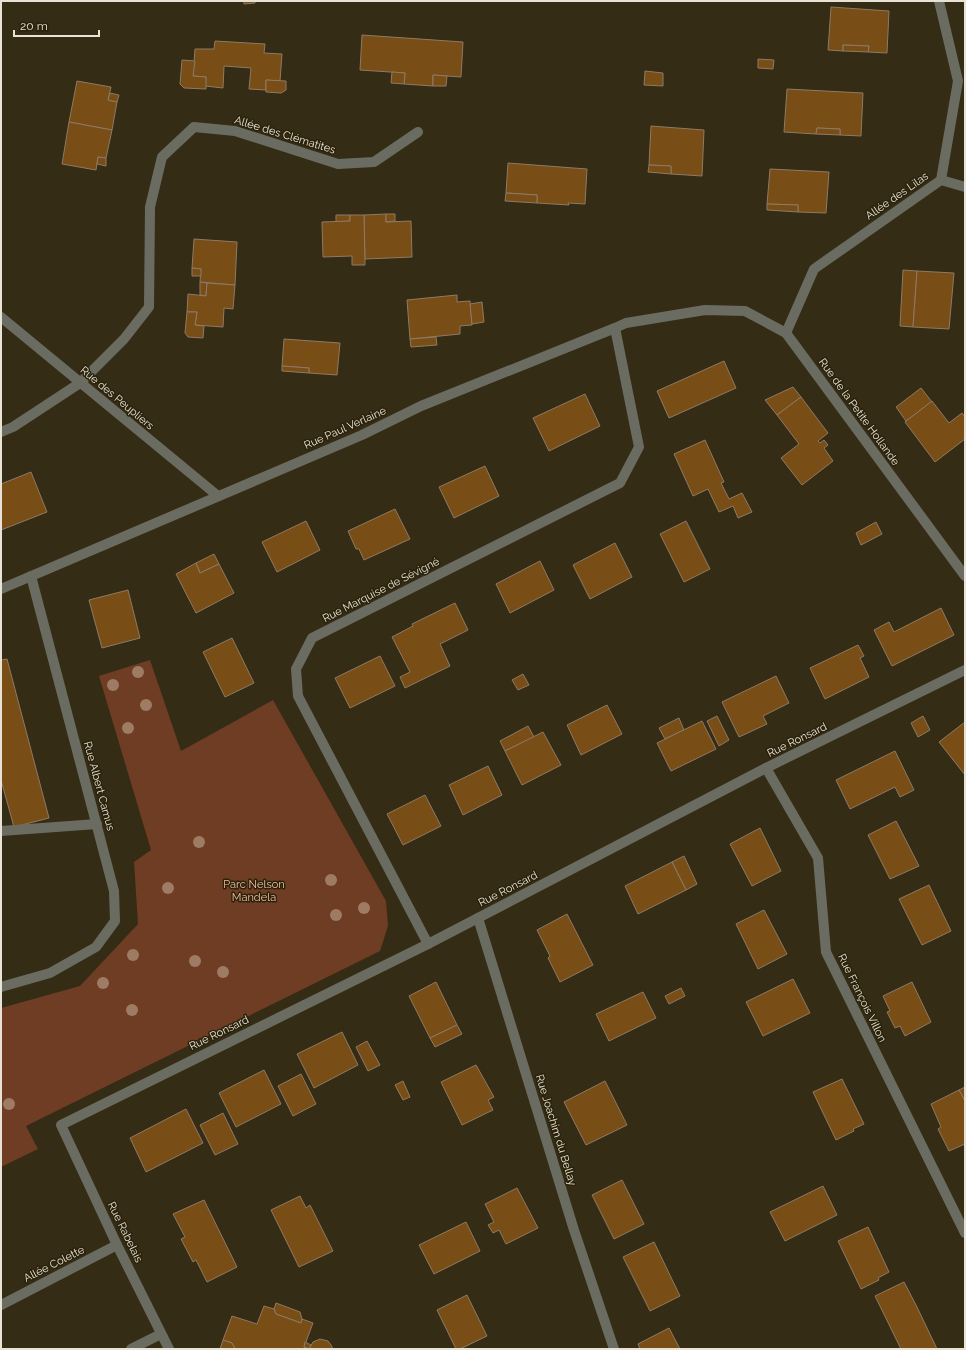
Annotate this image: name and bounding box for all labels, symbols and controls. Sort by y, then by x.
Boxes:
scale bar [14,12,99,38]
text: 20 m [20,19,48,33]
street label: Allée des Clématites [233,113,337,157]
street label: Allée des Lilas [863,170,931,222]
street label: Rue de la Petite Hollande [816,356,903,468]
street label: Rue des Peupliers [78,363,156,433]
street label: Rue Paul Verlaine [302,404,389,452]
street label: Rue Marquise de Sévigné [320,555,442,625]
street label: Rue Ronsard [765,720,829,760]
street label: Rue Albert Camus [81,740,117,832]
street label: Rue Ronsard [476,868,540,909]
park label: Parc Nelson Mandela [223,878,285,904]
street label: Rue François Villon [835,952,889,1044]
street label: Rue Ronsard [187,1013,251,1053]
street label: Rue Joachim du Bellay [533,1073,579,1187]
street label: Rue Rabelais [105,1200,145,1264]
street label: Allée Colette [21,1243,87,1285]

